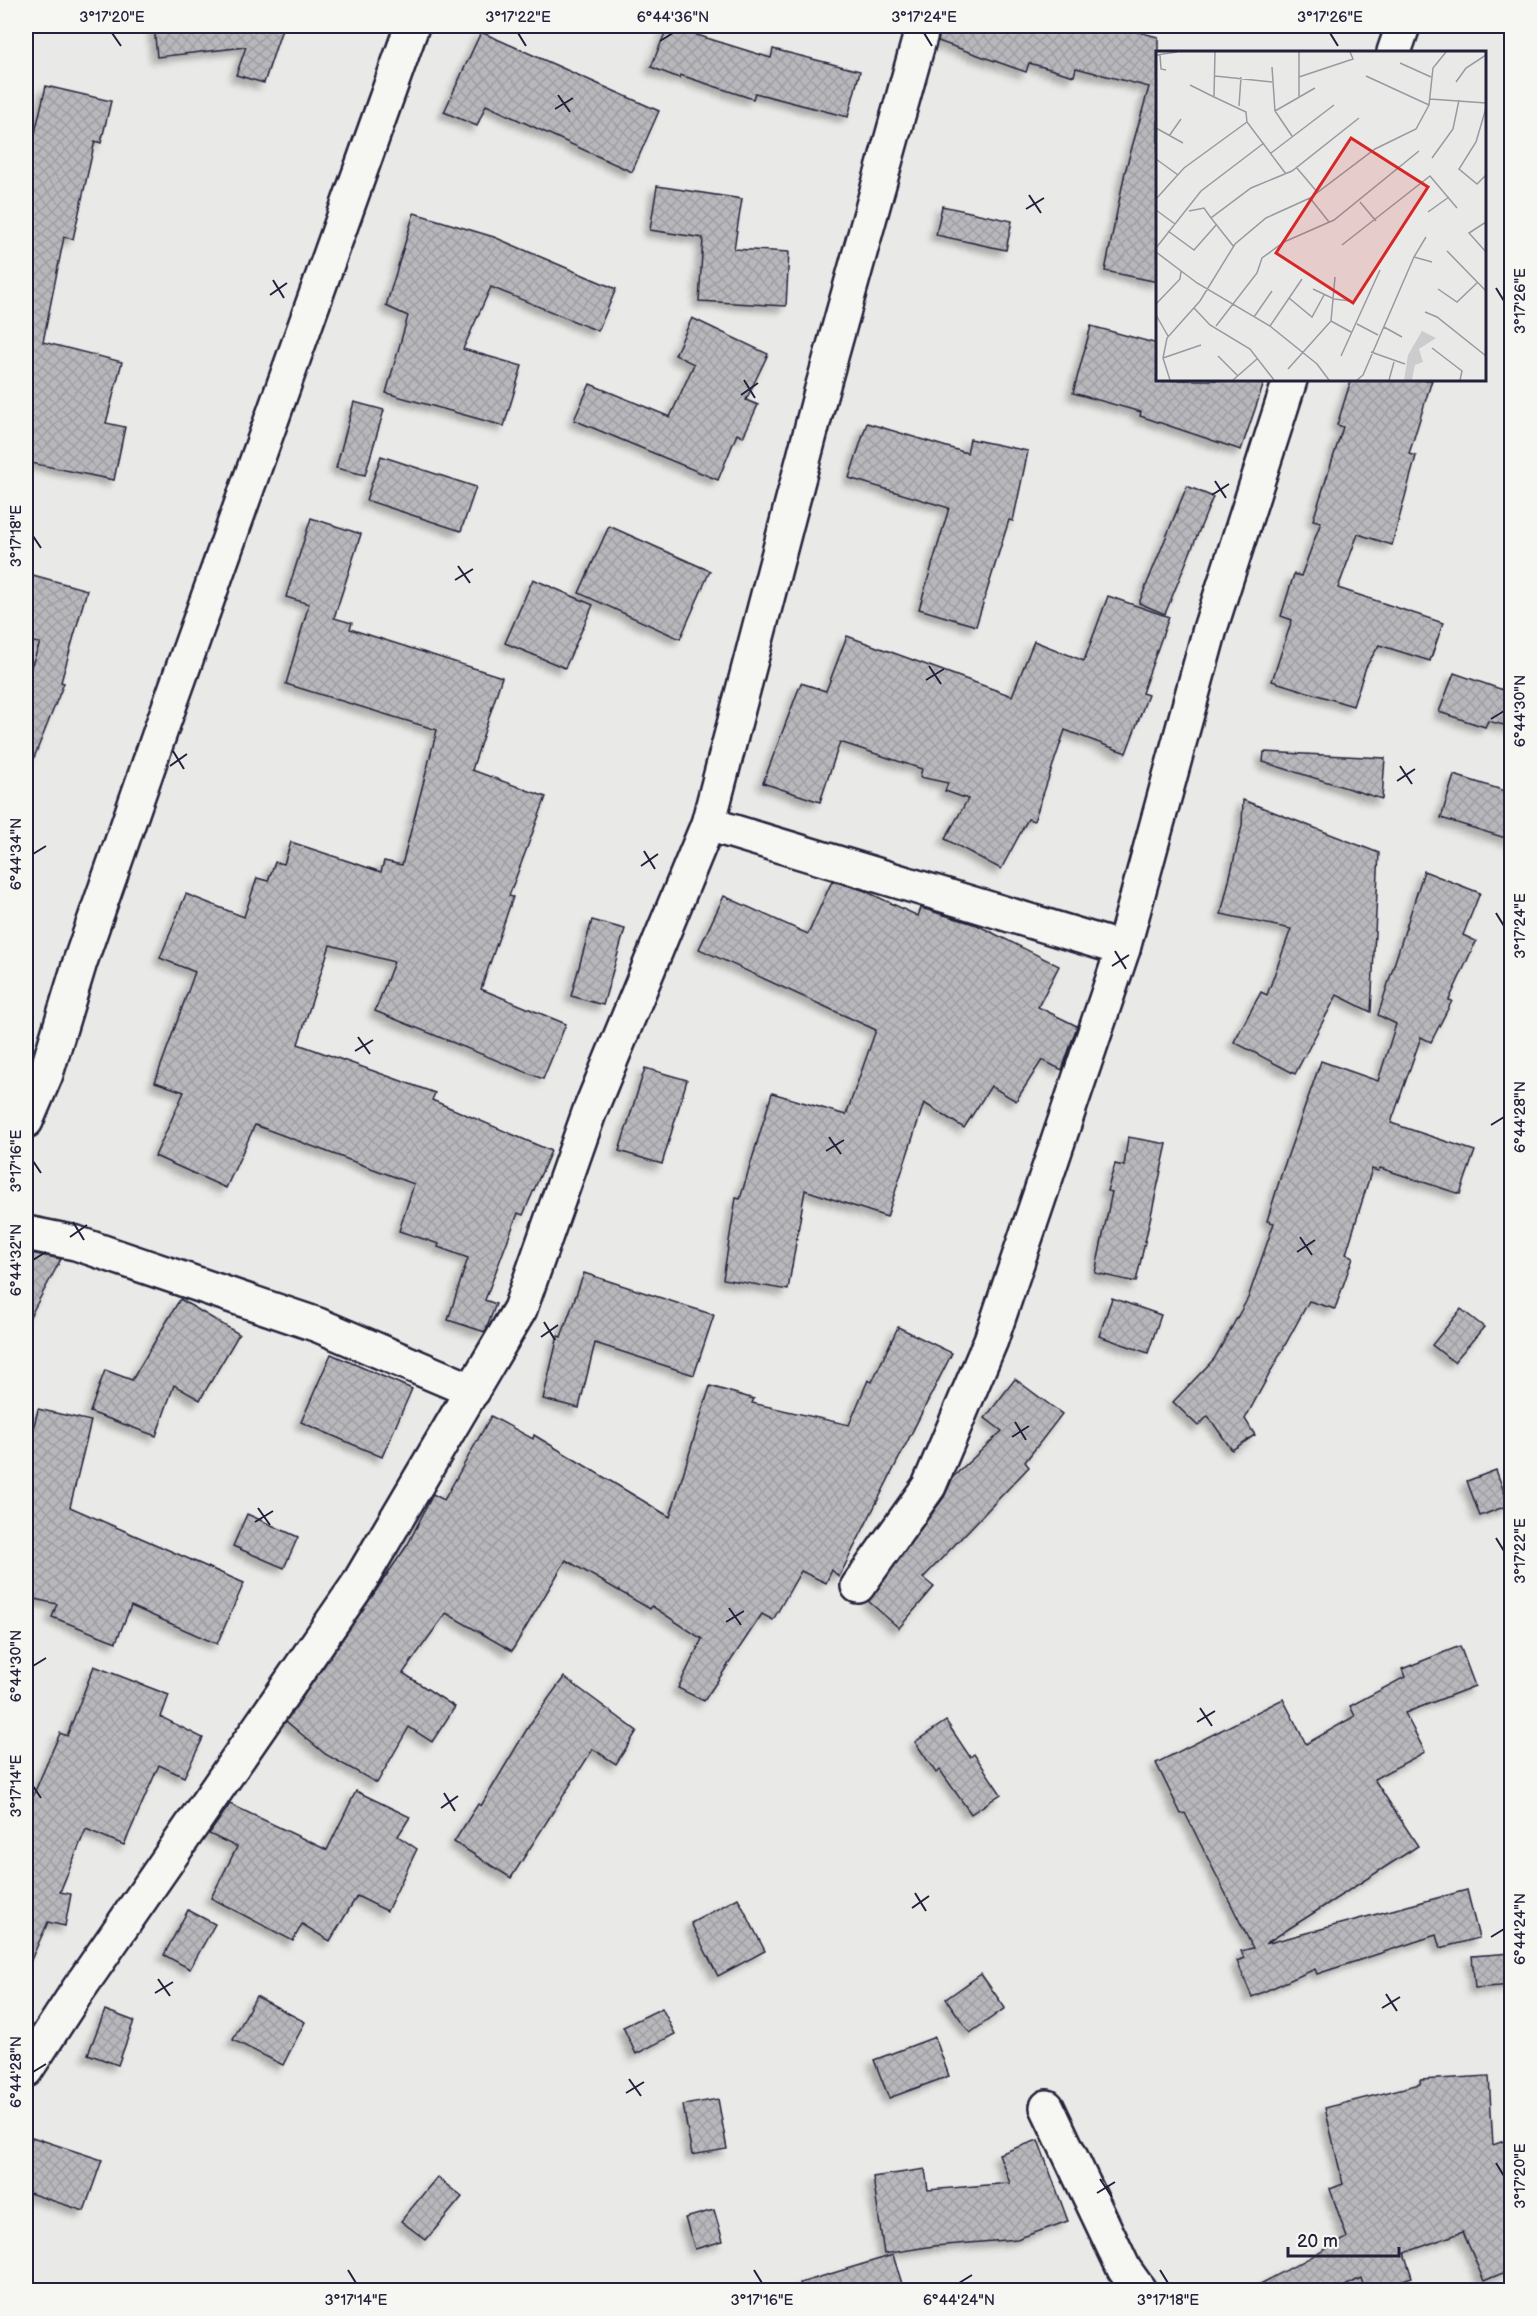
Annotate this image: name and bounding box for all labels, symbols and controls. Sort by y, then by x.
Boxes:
text: 3°17'20"E [79,8,145,27]
text: 3°17'22"E [485,8,551,27]
text: 6°44'36"N [637,8,709,27]
text: 3°17'24"E [891,8,957,27]
text: 3°17'26"E [1297,8,1363,27]
inset map [1156,51,1486,381]
text: 3°17'26"E [1511,268,1530,334]
text: 3°17'18"E [7,505,26,567]
text: 6°44'30"N [1511,675,1530,747]
text: 6°44'34"N [7,818,26,890]
text: 3°17'24"E [1511,893,1530,959]
text: 6°44'28"N [1511,1081,1530,1153]
text: 3°17'16"E [7,1129,26,1192]
text: 6°44'32"N [7,1224,26,1296]
text: 3°17'22"E [1511,1518,1530,1584]
text: 6°44'30"N [7,1630,26,1702]
text: 3°17'14"E [7,1754,26,1817]
text: 6°44'24"N [1511,1893,1530,1965]
text: 6°44'28"N [7,2036,26,2108]
text: 3°17'20"E [1511,2143,1530,2209]
scale bar [1288,2220,1399,2258]
text: 20 m [1297,2231,1338,2252]
text: 3°17'14"E [325,2291,388,2310]
text: 3°17'16"E [731,2291,794,2310]
text: 6°44'24"N [923,2291,995,2310]
text: 3°17'18"E [1137,2291,1199,2310]

